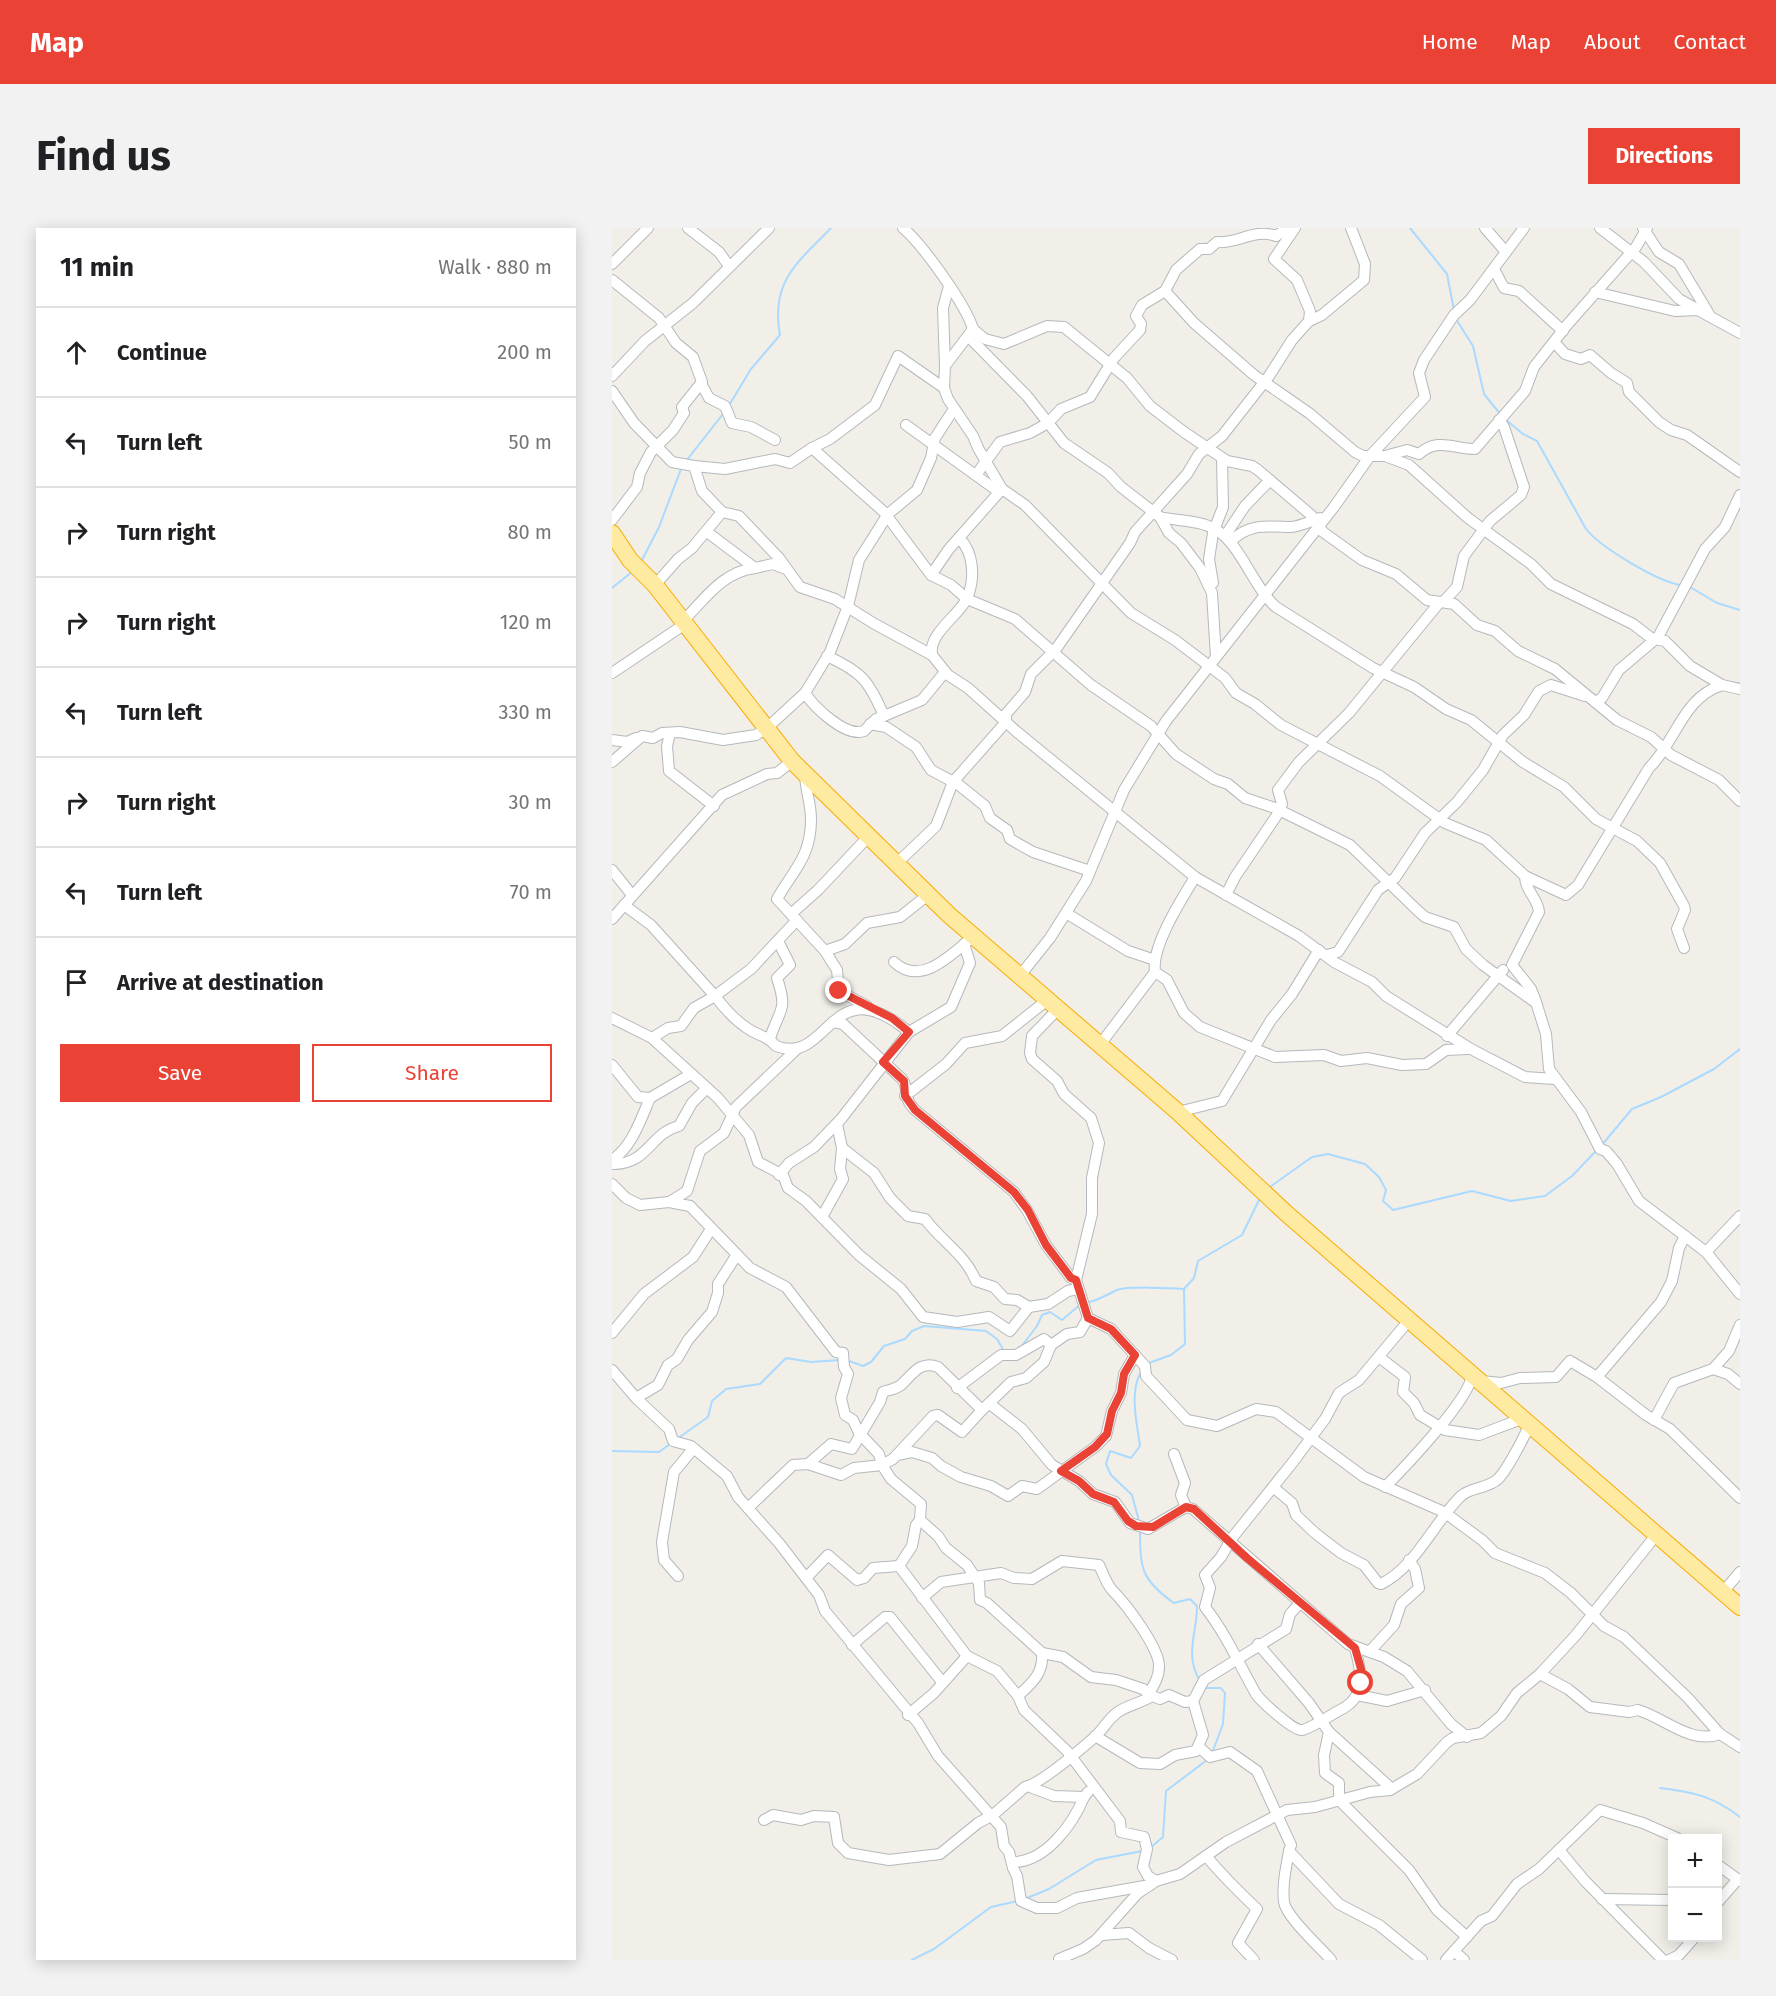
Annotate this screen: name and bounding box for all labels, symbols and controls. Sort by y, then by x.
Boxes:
text: Map [30,26,84,59]
text: Home [1422,29,1478,55]
text: Map [1511,29,1551,55]
text: About [1584,29,1641,55]
text: Contact [1674,29,1746,55]
button: Directions [1588,128,1740,184]
text: Find us [36,131,171,181]
text: 11 min [60,252,134,283]
text: Walk · 880 m [438,255,552,279]
icon: ahead [60,336,93,369]
text: Continue [117,339,207,366]
text: 200 m [497,340,552,364]
icon: left [60,426,93,459]
text: Turn left [117,429,202,456]
text: 50 m [508,430,552,454]
icon: right [60,516,93,549]
text: Turn right [117,519,216,546]
text: 80 m [507,520,552,544]
icon: right [60,606,93,639]
text: Turn right [117,609,216,636]
text: 120 m [500,610,552,634]
icon: left [60,696,93,729]
text: Turn left [117,699,202,726]
text: 330 m [498,700,552,724]
icon: right [60,786,93,819]
text: Turn right [117,789,216,816]
text: 30 m [508,790,552,814]
icon: left [60,876,93,909]
text: Turn left [117,879,202,906]
text: 70 m [510,880,552,904]
icon: arrive [60,966,93,999]
text: Arrive at destination [117,969,324,996]
route end [825,977,851,1003]
button: Save [60,1044,300,1102]
button: Share [312,1044,552,1102]
route start [1347,1669,1373,1695]
map controls [1668,1834,1722,1942]
button: + [1668,1834,1722,1888]
button: − [1668,1888,1722,1942]

